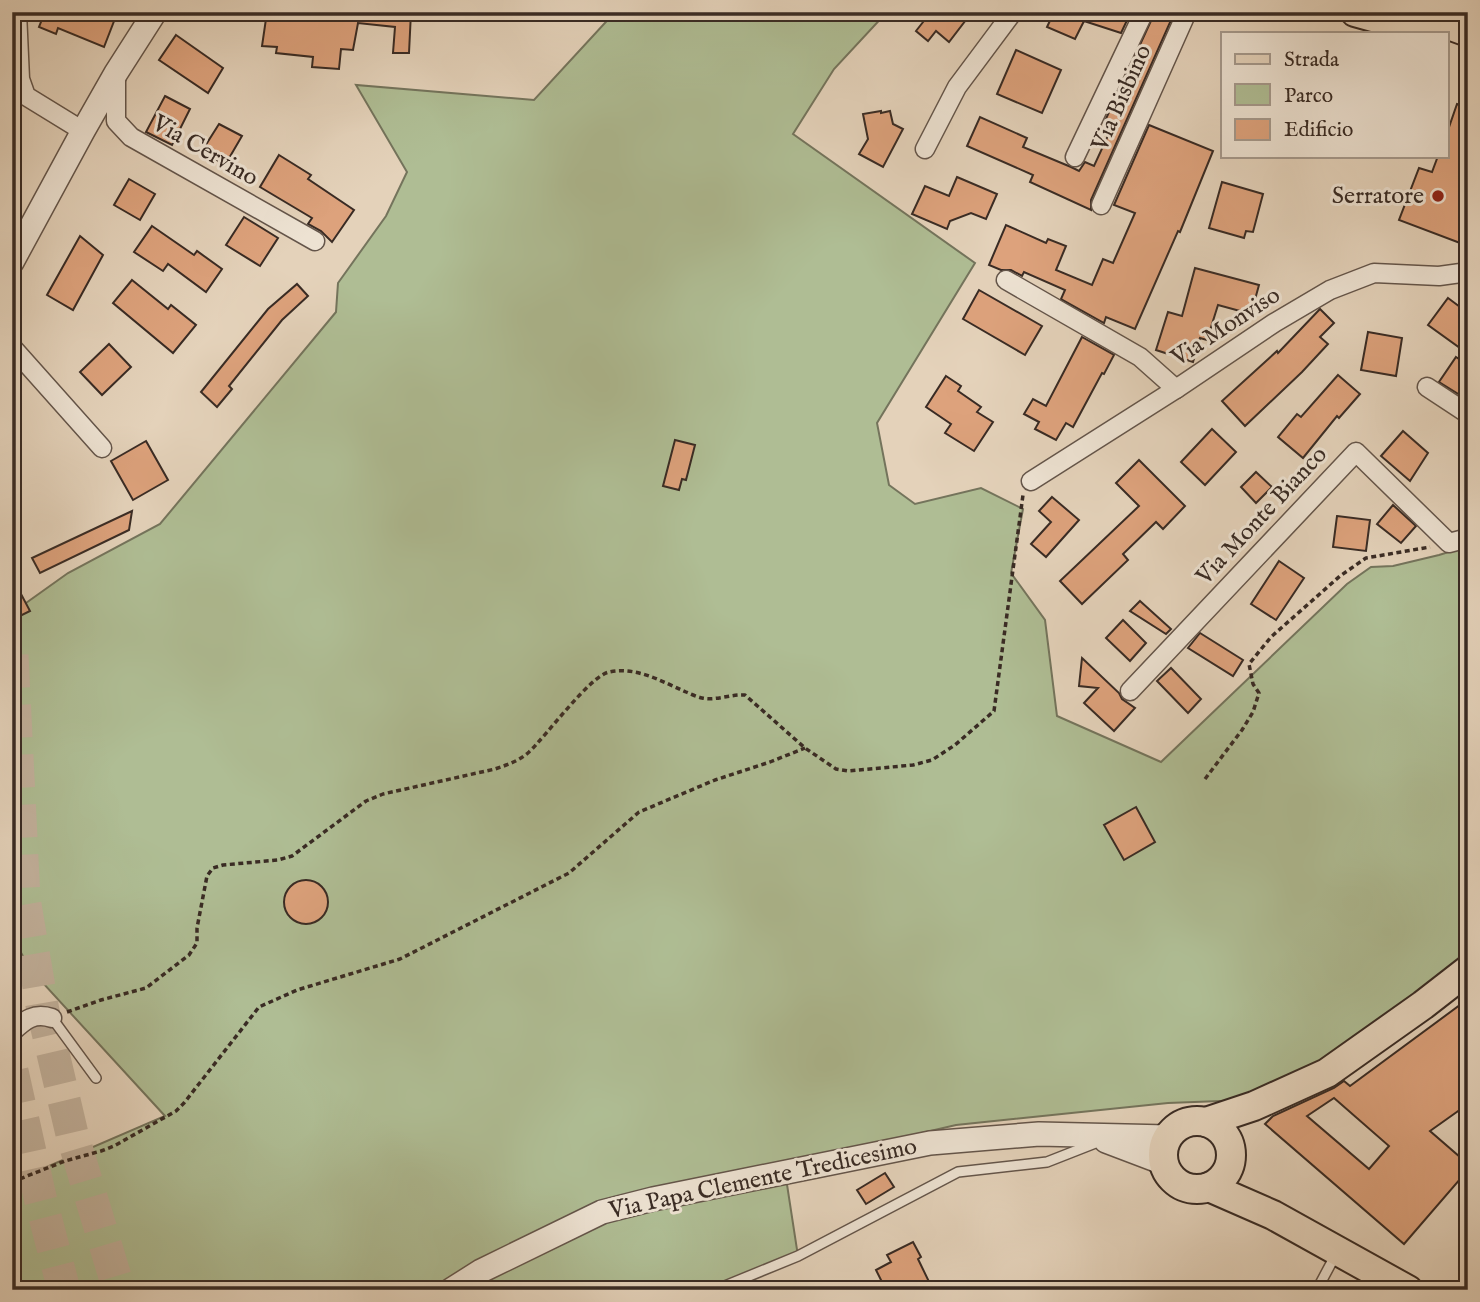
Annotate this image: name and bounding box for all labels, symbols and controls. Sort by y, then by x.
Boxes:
legend [1221,32,1448,158]
street label: Via Bisbino [1084,40,1159,157]
text: Strada [1284,47,1340,74]
text: Parco [1284,83,1333,110]
street label: Via Cervino [145,108,264,194]
text: Edificio [1284,117,1353,144]
place label: Serratore [1332,181,1424,212]
marker: Serratore [1430,188,1446,204]
street label: Via Monviso [1165,280,1286,374]
street label: Via Monte Bianco [1189,440,1334,593]
street label: Via Papa Clemente Tredicesimo [605,1131,920,1227]

